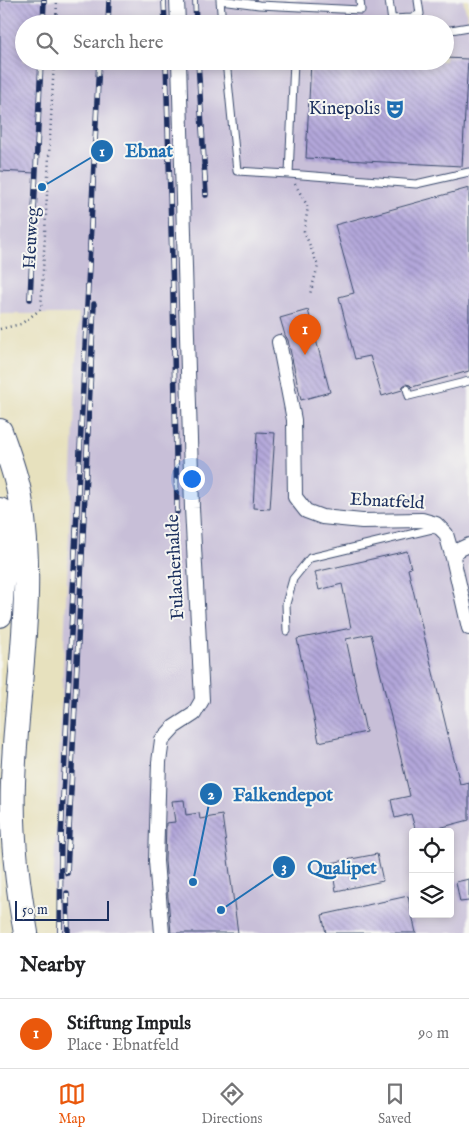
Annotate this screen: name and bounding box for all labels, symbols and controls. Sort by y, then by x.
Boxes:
search box [15,15,454,70]
icon: search [33,29,61,57]
text: Search here [73,31,164,55]
place label: Kinepolis [309,98,380,121]
theatre icon: Kinepolis [384,98,406,120]
callout: Ebnat [90,134,183,168]
text: Ebnat [125,140,174,164]
text: 1 [99,142,105,161]
street label: Heuweg [19,206,45,270]
pin: 1 [289,314,321,355]
your location [179,466,205,492]
street label: Ebnatfeld [349,489,425,515]
street label: Fulacherhalde [162,514,190,620]
callout: Falkendepot [198,777,343,811]
text: Falkendepot [233,784,333,808]
text: 2 [207,785,215,804]
map controls [409,828,454,918]
button: locate [409,828,454,873]
callout: Qualipet [272,850,386,884]
text: Qualipet [307,857,377,881]
text: 3 [281,858,287,877]
button: layers [409,873,454,918]
scale bar [15,898,109,921]
text: 50 m [22,901,48,919]
text: Nearby [20,952,85,979]
text: Stiftung Impuls [67,1012,191,1036]
text: 1 [33,1024,39,1044]
text: 90 m [418,1024,449,1044]
text: Place · Ebnatfeld [67,1036,179,1056]
tab: Map [58,1080,86,1128]
tab: Directions [201,1080,262,1128]
tab: Saved [378,1080,411,1128]

